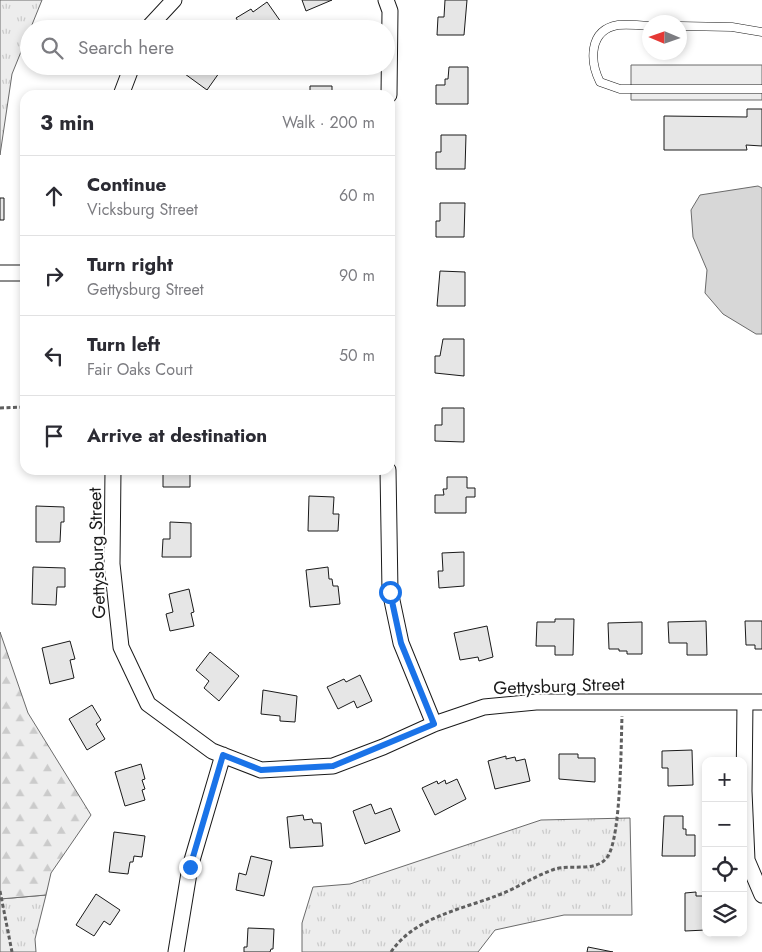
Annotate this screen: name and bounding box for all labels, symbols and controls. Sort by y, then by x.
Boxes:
north arrow [642,15,687,60]
search box [20,20,395,75]
icon: search [38,34,66,62]
text: Search here [78,34,174,61]
text: 3 min [40,108,94,138]
text: Walk · 200 m [282,111,375,134]
text: Continue [87,171,166,198]
icon: ahead [40,182,68,210]
text: 60 m [339,184,375,207]
text: Vicksburg Street [87,198,198,221]
text: Turn right [87,251,173,278]
icon: right [40,262,68,290]
text: 90 m [339,264,375,287]
text: Gettysburg Street [87,278,204,301]
text: Turn left [87,331,160,358]
icon: left [40,342,68,370]
text: 50 m [339,344,375,367]
text: Fair Oaks Court [87,358,193,381]
icon: arrive [40,422,68,450]
text: Arrive at destination [87,422,267,449]
street label: Gettysburg Street [82,486,112,619]
route start [379,581,402,604]
street label: Gettysburg Street [493,671,626,701]
map controls [702,757,747,937]
button: + [702,757,747,802]
button: − [702,802,747,847]
button: locate [702,847,747,892]
route end [179,856,202,879]
button: layers [702,892,747,937]

